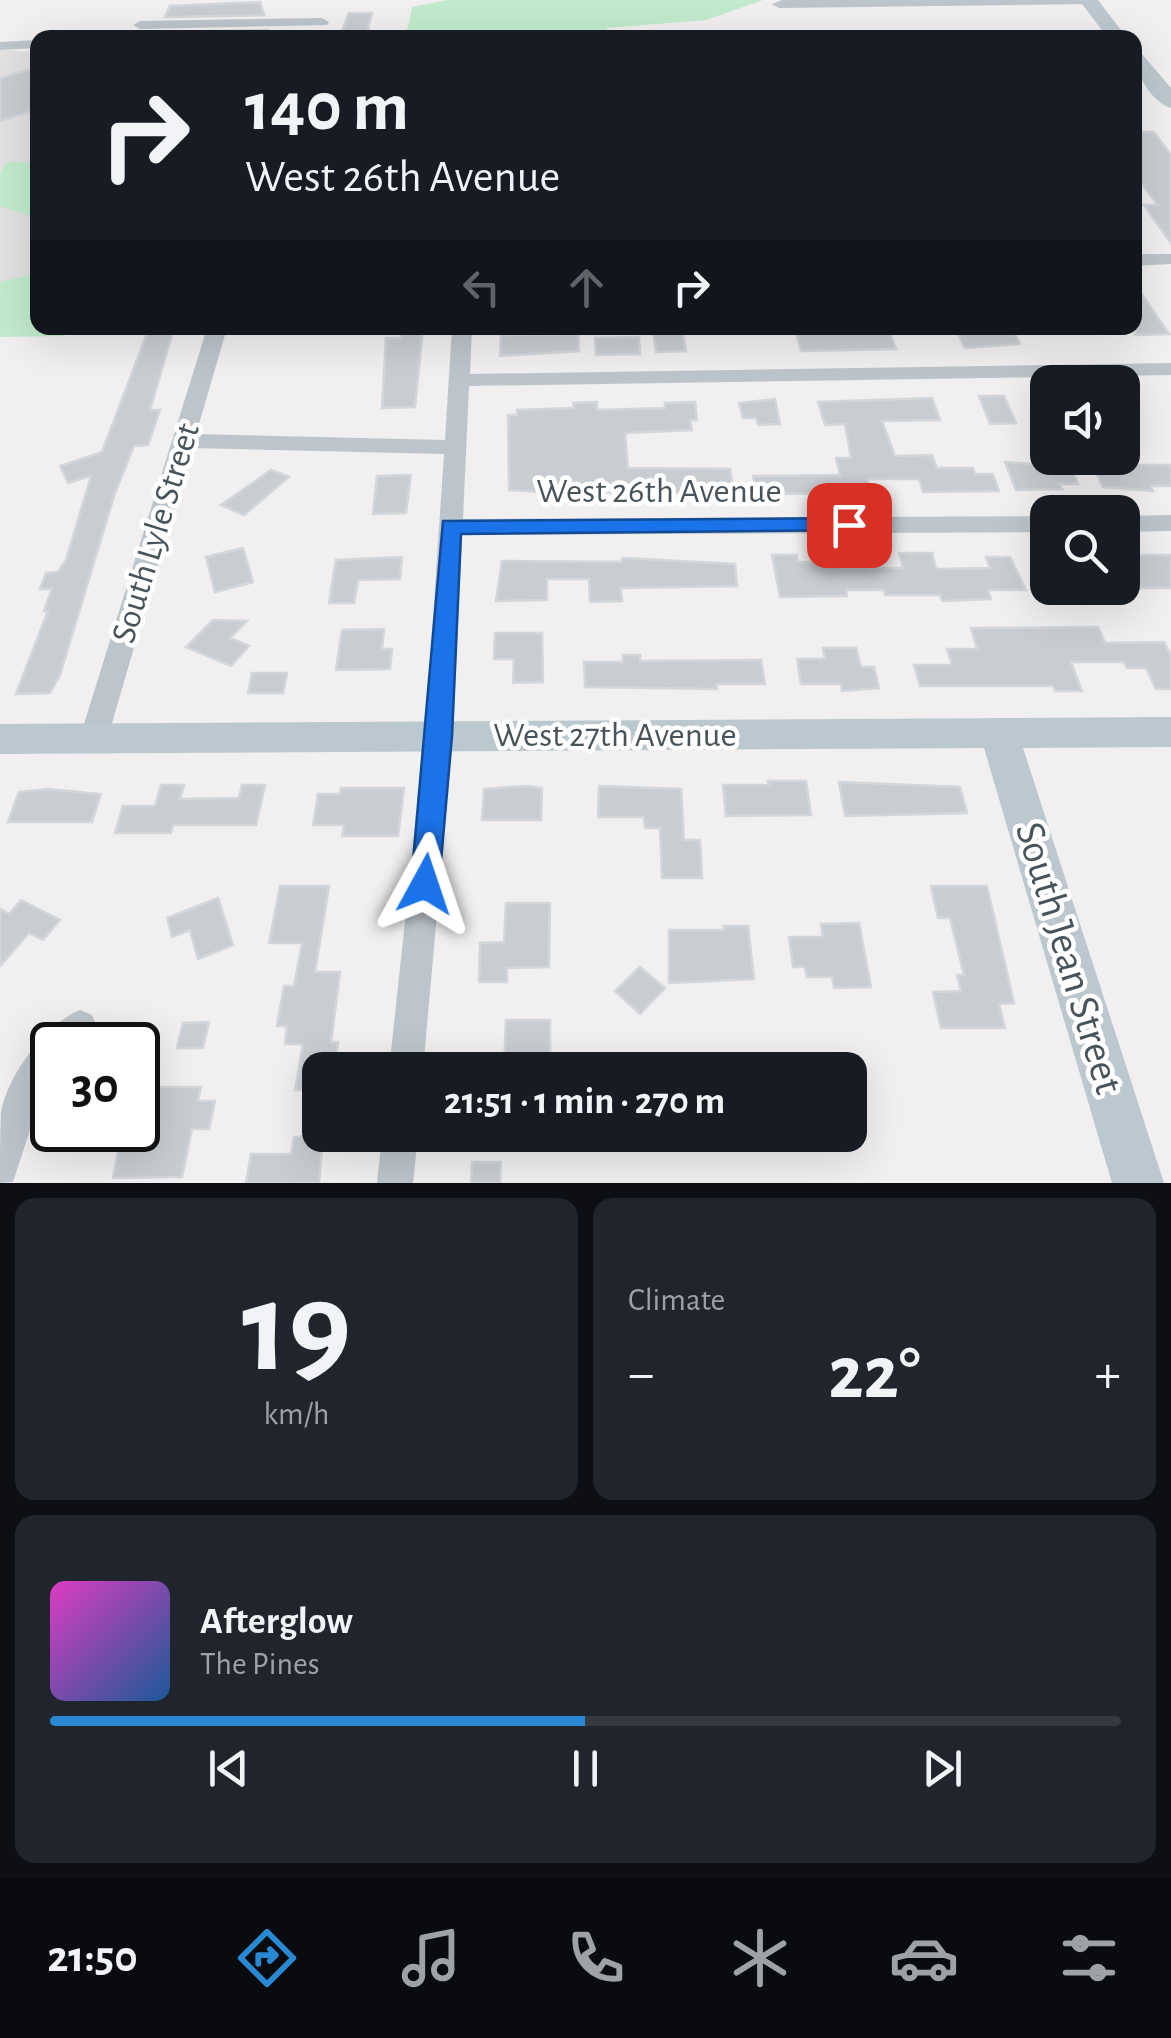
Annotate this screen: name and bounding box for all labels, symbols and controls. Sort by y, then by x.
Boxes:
icon: right [80,70,210,200]
text: 140 m [245,73,409,143]
text: West 26th Avenue [245,155,560,200]
icon: left [454,260,509,315]
icon: ahead [559,260,614,315]
icon: right [664,260,719,315]
map controls [1030,365,1140,605]
button: sound [1030,365,1140,475]
street label: South Lyle Street [106,419,206,647]
street label: West 26th Avenue [536,474,782,509]
pin [807,483,892,568]
button: search [1030,495,1140,605]
icon: arrive [822,498,877,553]
street label: West 27th Avenue [493,718,737,753]
street label: South Jean Street [1008,817,1130,1099]
position arrow [373,832,477,936]
speed limit sign: 30 [30,1022,160,1152]
text: 21:51 · 1 min · 270 m [444,1083,725,1121]
text: 19 [242,1265,351,1395]
text: Climate [628,1284,725,1316]
text: 22° [828,1337,921,1412]
text: − [628,1347,654,1402]
text: + [1095,1347,1121,1402]
text: km/h [263,1398,330,1430]
text: Afterglow [200,1603,353,1641]
text: The Pines [200,1648,320,1680]
icon: previous [201,1741,256,1796]
icon: pause [558,1741,613,1796]
icon: next [915,1741,970,1796]
icon: directions [232,1923,302,1993]
icon: music [396,1923,466,1993]
icon: phone [561,1923,631,1993]
icon: climate [725,1923,795,1993]
icon: car [889,1923,959,1993]
icon: filters [1054,1923,1124,1993]
text: 21:50 [47,1935,138,1980]

